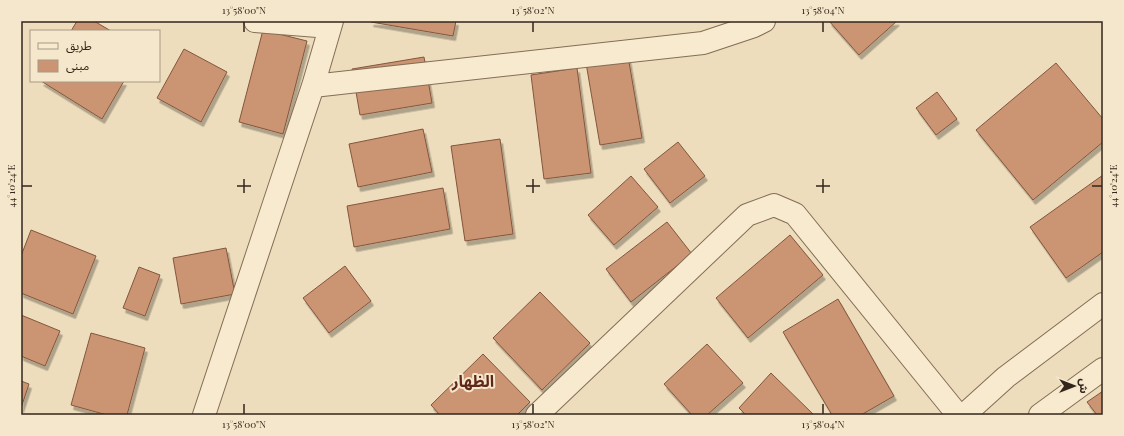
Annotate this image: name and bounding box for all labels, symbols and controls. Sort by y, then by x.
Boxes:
text: 13°58'00"N [222,3,266,17]
text: 13°58'02"N [512,3,554,17]
text: 13°58'04"N [802,3,844,17]
legend [30,30,160,82]
text: طريق [66,37,92,54]
text: مبنى [66,57,89,73]
text: 44°10'24"E [4,165,18,207]
text: 44°10'24"E [1106,165,1120,207]
north arrow [1054,366,1094,406]
district label: الظهار [451,370,494,391]
text: ش [1077,378,1092,394]
text: 13°58'00"N [222,417,266,431]
text: 13°58'02"N [512,417,554,431]
text: 13°58'04"N [802,417,844,431]

